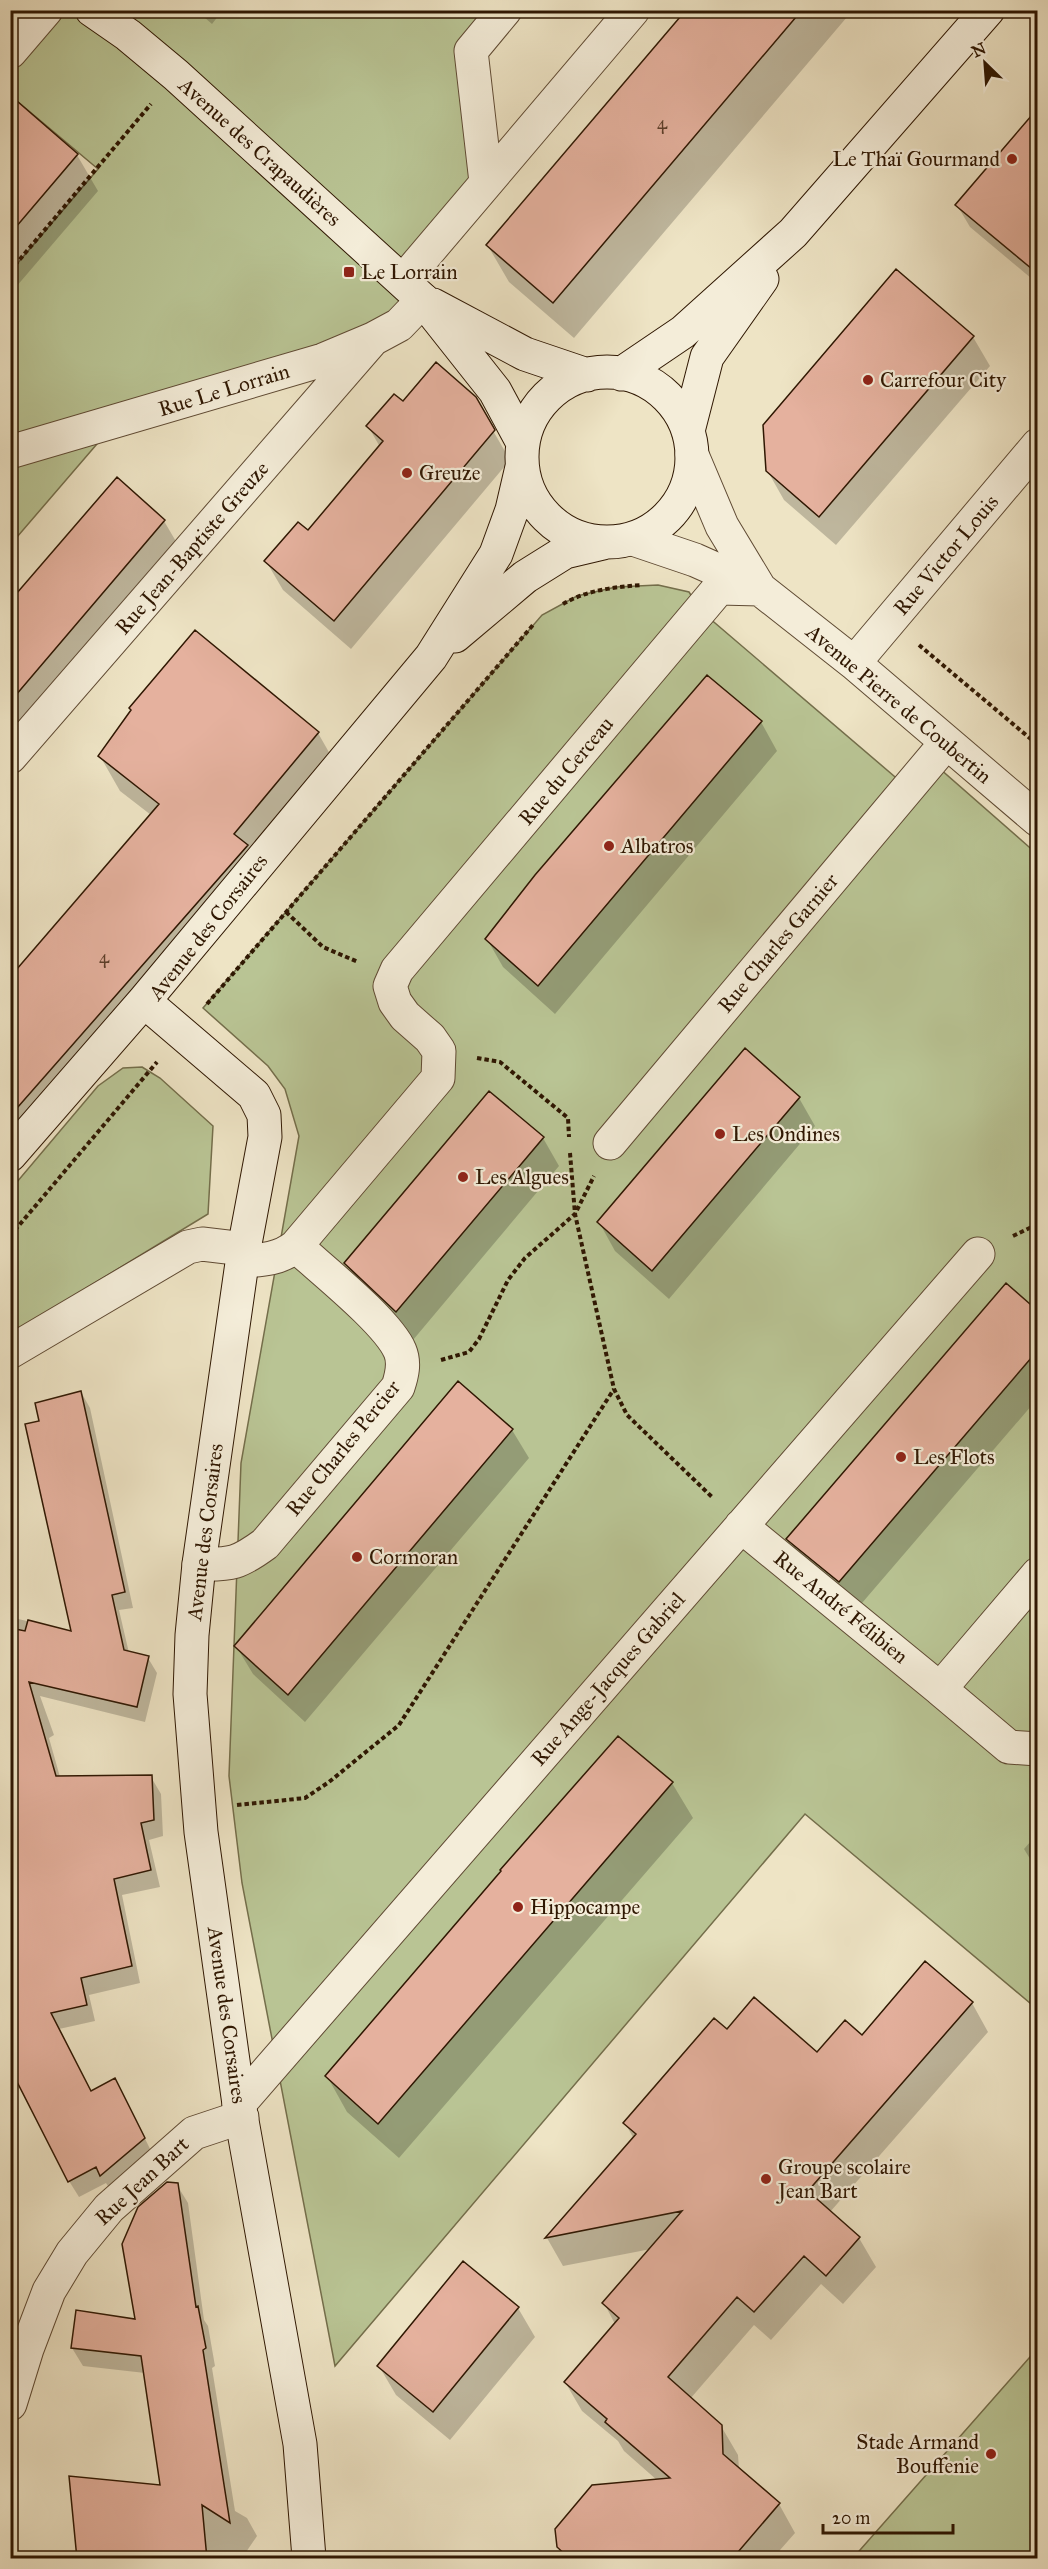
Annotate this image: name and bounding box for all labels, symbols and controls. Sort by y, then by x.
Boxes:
north arrow [955,33,1015,93]
text: N [969,38,989,61]
street label: Avenue des Crapaudières [173,71,347,232]
house number: 4 [657,112,668,134]
place label: Le Thaï Gourmand [832,146,1000,172]
marker: Le Thaï Gourmand [1005,152,1019,166]
place label: Le Lorrain [361,259,458,285]
marker: Le Lorrain [342,265,356,279]
street label: Rue Le Lorrain [155,358,293,422]
place label: Carrefour City [880,367,1007,393]
marker: Carrefour City [861,373,875,387]
street label: Rue Jean-Baptiste Greuze [110,456,274,640]
place label: Greuze [419,460,481,486]
marker: Greuze [400,466,414,480]
street label: Rue Victor Louis [888,489,1004,621]
street label: Avenue Pierre de Coubertin [800,618,997,789]
street label: Rue du Cerceau [513,711,619,831]
place label: Albatros [620,833,694,859]
marker: Albatros [602,839,616,853]
street label: Avenue des Corsaires [142,849,273,1006]
street label: Rue Charles Garnier [712,868,844,1018]
house number: 4 [99,946,110,968]
place label: Les Ondines [732,1121,840,1147]
marker: Les Ondines [713,1127,727,1141]
place label: Les Algues [475,1164,569,1190]
marker: Les Algues [456,1170,470,1184]
street label: Rue Charles Percier [280,1375,406,1521]
street label: Avenue des Corsaires [181,1442,229,1623]
place label: Les Flots [913,1444,995,1470]
marker: Les Flots [894,1450,908,1464]
place label: Cormoran [369,1544,458,1570]
street label: Rue André Félibien [769,1545,913,1669]
marker: Cormoran [350,1550,364,1564]
street label: Rue Ange-Jacques Gabriel [525,1586,691,1771]
place label: Hippocampe [530,1894,641,1920]
marker: Hippocampe [511,1900,525,1914]
street label: Avenue des Corsaires [202,1924,252,2105]
street label: Rue Jean Bart [90,2131,195,2231]
place label: Groupe scolaire Jean Bart [776,2154,911,2204]
marker: Groupe scolaire Jean Bart [759,2172,773,2186]
place label: Stade Armand Bouffenie [856,2429,979,2479]
marker: Stade Armand Bouffenie [984,2447,998,2461]
scale bar [823,2497,954,2535]
text: 20 m [832,2507,870,2529]

